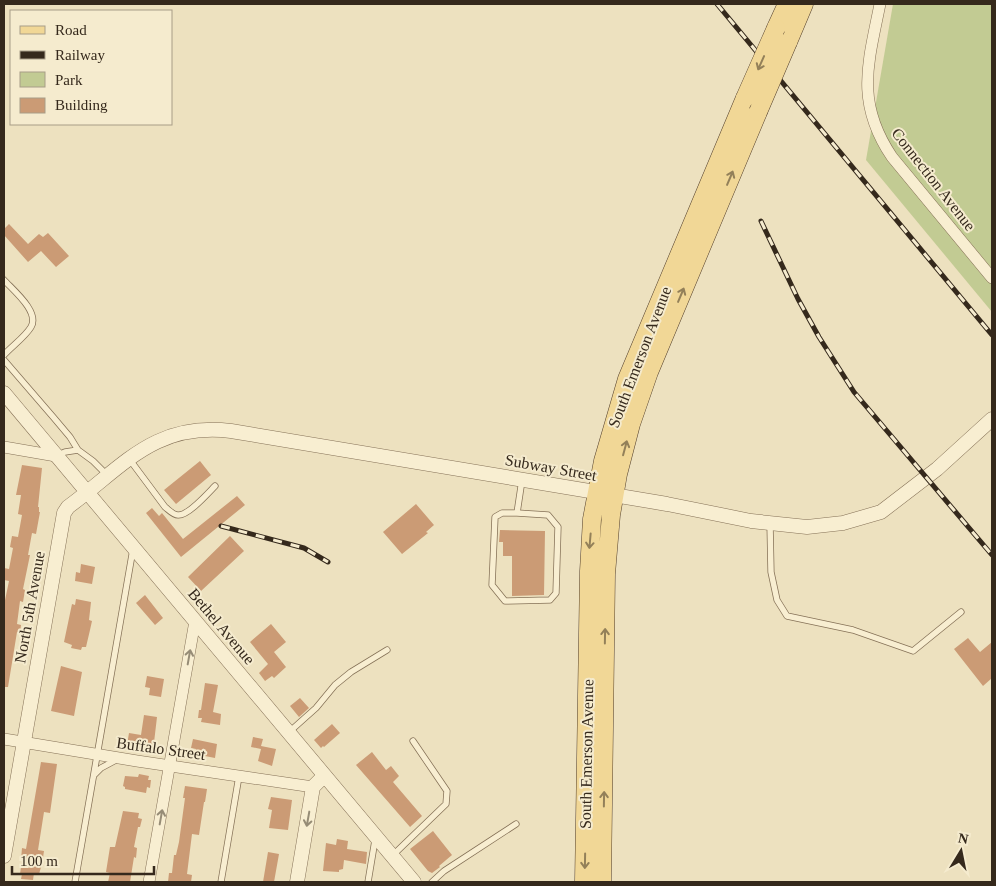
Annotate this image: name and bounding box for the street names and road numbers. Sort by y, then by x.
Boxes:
street label: Connection Avenue [888,125,979,234]
street label: South Emerson Avenue [605,284,674,430]
street label: Subway Street [504,451,599,485]
street label: North 5th Avenue [11,550,48,664]
street label: Bethel Avenue [185,585,258,668]
street label: South Emerson Avenue [577,679,596,829]
street label: Buffalo Street [115,734,207,763]

